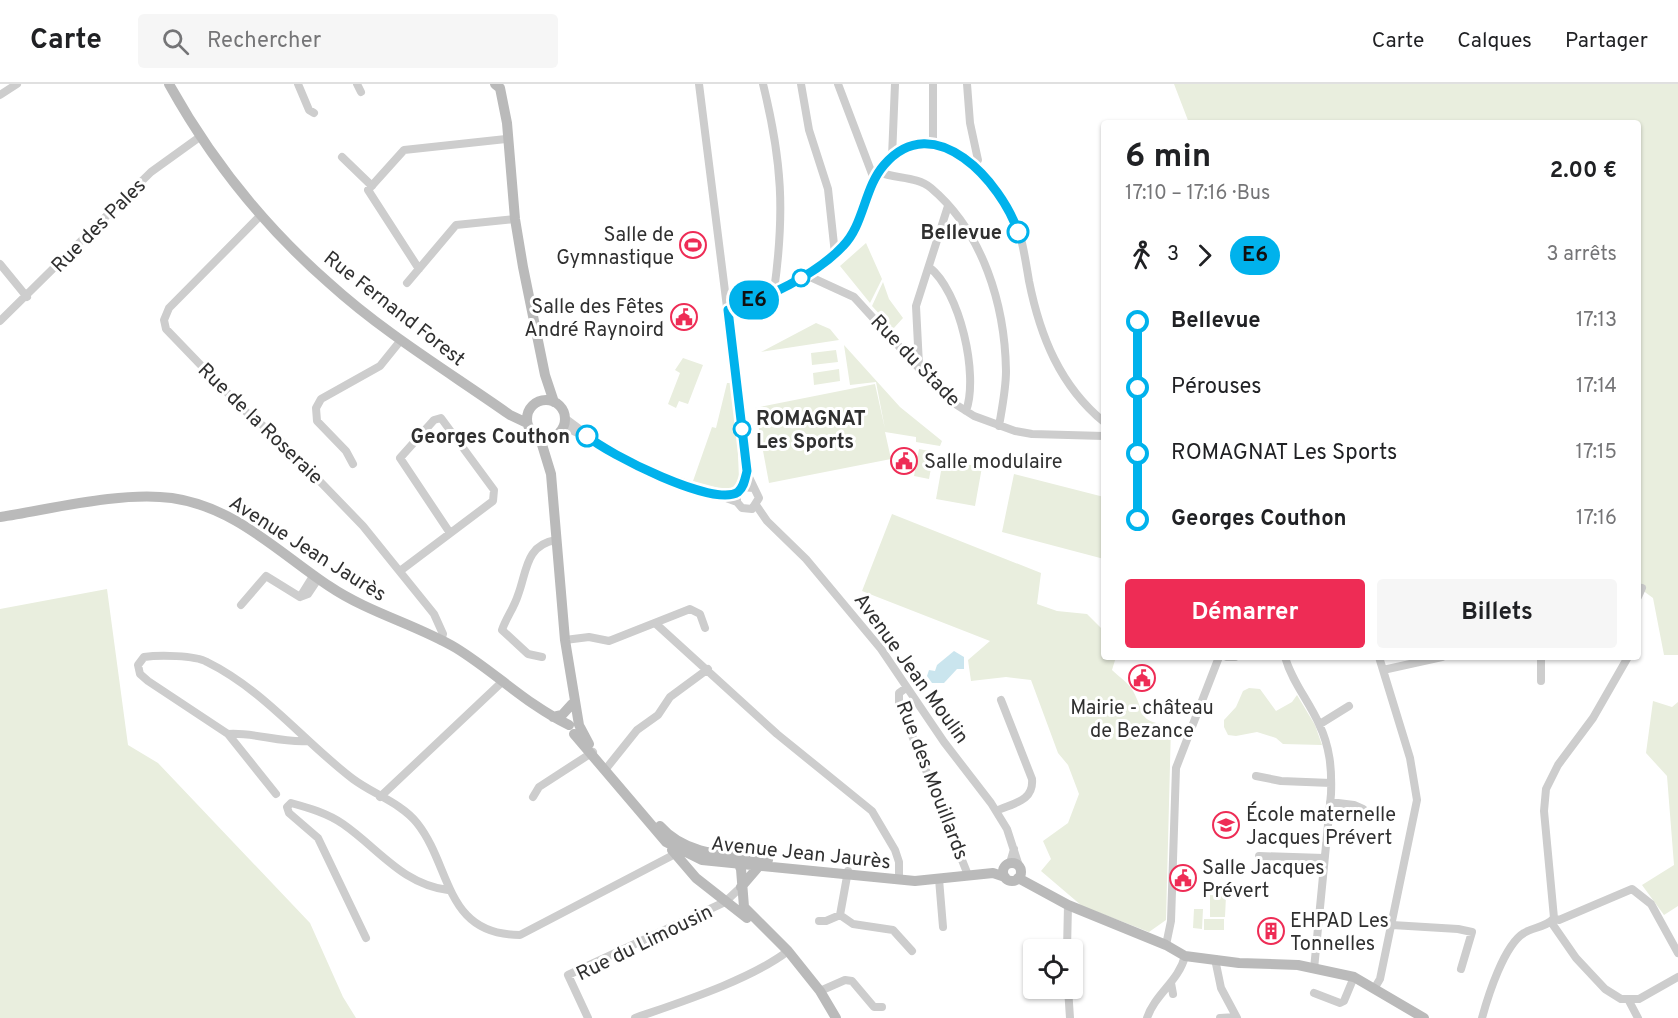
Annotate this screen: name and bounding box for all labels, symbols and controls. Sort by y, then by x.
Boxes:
search box [138,14,558,68]
text: Carte [30,23,102,59]
icon: search [159,25,192,58]
text: Rechercher [207,28,321,55]
text: Carte [1372,28,1424,55]
text: Calques [1457,28,1532,55]
text: Partager [1565,28,1648,55]
text: 6 min [1125,137,1211,179]
text: 2.00 € [1550,158,1617,185]
street label: Rue des Pales [47,174,152,279]
text: 17:10 – 17:16 · Bus [1125,181,1271,207]
place label: Bellevue [921,221,1002,247]
marker: Bellevue [1007,221,1029,243]
place label: Salle de Gymnastique [556,223,674,272]
sports icon: Salle de Gymnastique [678,230,708,260]
icon: walk [1125,239,1158,272]
icon: forward [1188,239,1221,272]
text: 3 [1167,242,1179,268]
text: E6 [1242,242,1268,269]
text: 3 arrêts [1547,242,1617,268]
street label: Rue Fernand Forest [318,246,470,373]
unlabelled marker [792,269,810,287]
line badge: E6 [727,280,781,320]
text: E6 [741,287,767,314]
place label: Salle des Fêtes André Raynoird [524,295,664,344]
public building icon: Salle des Fêtes André Raynoird [669,302,699,332]
text: Bellevue [1171,308,1261,335]
text: 17:13 [1576,308,1617,334]
street label: Rue du Stade [864,310,965,413]
street label: Rue de la Roseraie [191,358,328,491]
text: Pérouses [1171,374,1261,401]
text: 17:14 [1576,374,1617,400]
place label: ROMAGNAT Les Sports [756,407,866,456]
marker: ROMAGNAT Les Sports [733,420,751,438]
place label: Georges Couthon [411,425,570,451]
marker: Georges Couthon [576,425,598,447]
text: ROMAGNAT Les Sports [1171,440,1397,467]
text: 17:15 [1576,440,1617,466]
public building icon: Salle modulaire [889,446,919,476]
place label: Salle modulaire [924,450,1063,476]
street label: Avenue Jean Jaurès [223,491,390,609]
text: Georges Couthon [1171,506,1346,533]
text: 17:16 [1576,506,1617,532]
button: Démarrer [1125,579,1365,648]
button: Billets [1377,579,1617,648]
street label: Avenue Jean Moulin [847,589,974,750]
public building icon: Mairie - château de Bezance [1127,663,1157,693]
place label: Mairie - château de Bezance [1070,696,1214,745]
street label: Rue des Mouillards [889,698,973,864]
place label: École maternelle Jacques Prévert [1246,801,1396,852]
school or university icon: École maternelle Jacques Prévert [1211,810,1241,840]
street label: Avenue Jean Jaurès [710,832,892,876]
place label: Salle Jacques Prévert [1202,856,1325,905]
public building icon: Salle Jacques Prévert [1168,863,1198,893]
street label: Rue du Limousin [572,900,717,988]
place label: EHPAD Les Tonnelles [1290,909,1389,958]
building icon: EHPAD Les Tonnelles [1256,916,1286,946]
map controls [1023,939,1083,999]
button: locate [1023,939,1083,999]

